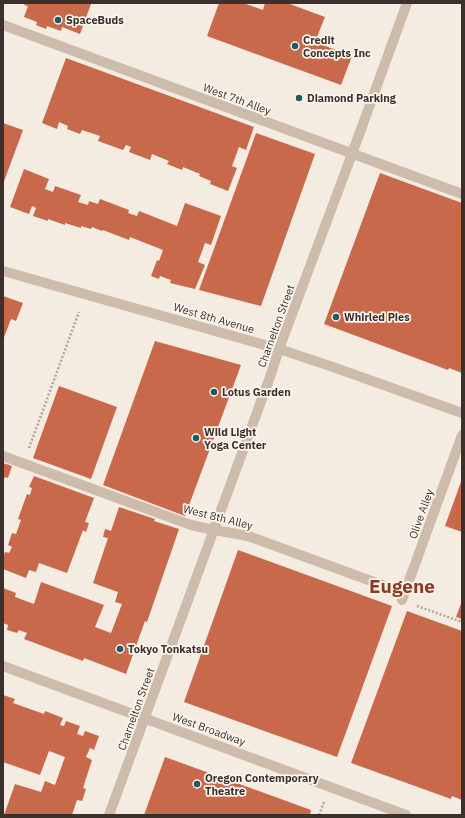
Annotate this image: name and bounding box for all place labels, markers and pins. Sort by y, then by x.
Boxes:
place label: SpaceBuds [66,13,124,27]
marker: SpaceBuds [53,15,63,25]
place label: Credit Concepts Inc [303,33,371,60]
marker: Credit Concepts Inc [290,41,300,51]
place label: Diamond Parking [307,91,397,105]
marker: Diamond Parking [294,93,304,103]
place label: Whirled Pies [344,310,410,324]
marker: Whirled Pies [331,312,341,322]
place label: Lotus Garden [222,385,291,399]
marker: Lotus Garden [209,387,219,397]
place label: Wild Light Yoga Center [204,425,267,452]
marker: Wild Light Yoga Center [191,433,201,443]
place label: Tokyo Tonkatsu [128,642,208,656]
marker: Tokyo Tonkatsu [115,644,125,654]
place label: Oregon Contemporary Theatre [205,771,319,798]
marker: Oregon Contemporary Theatre [192,779,202,789]

